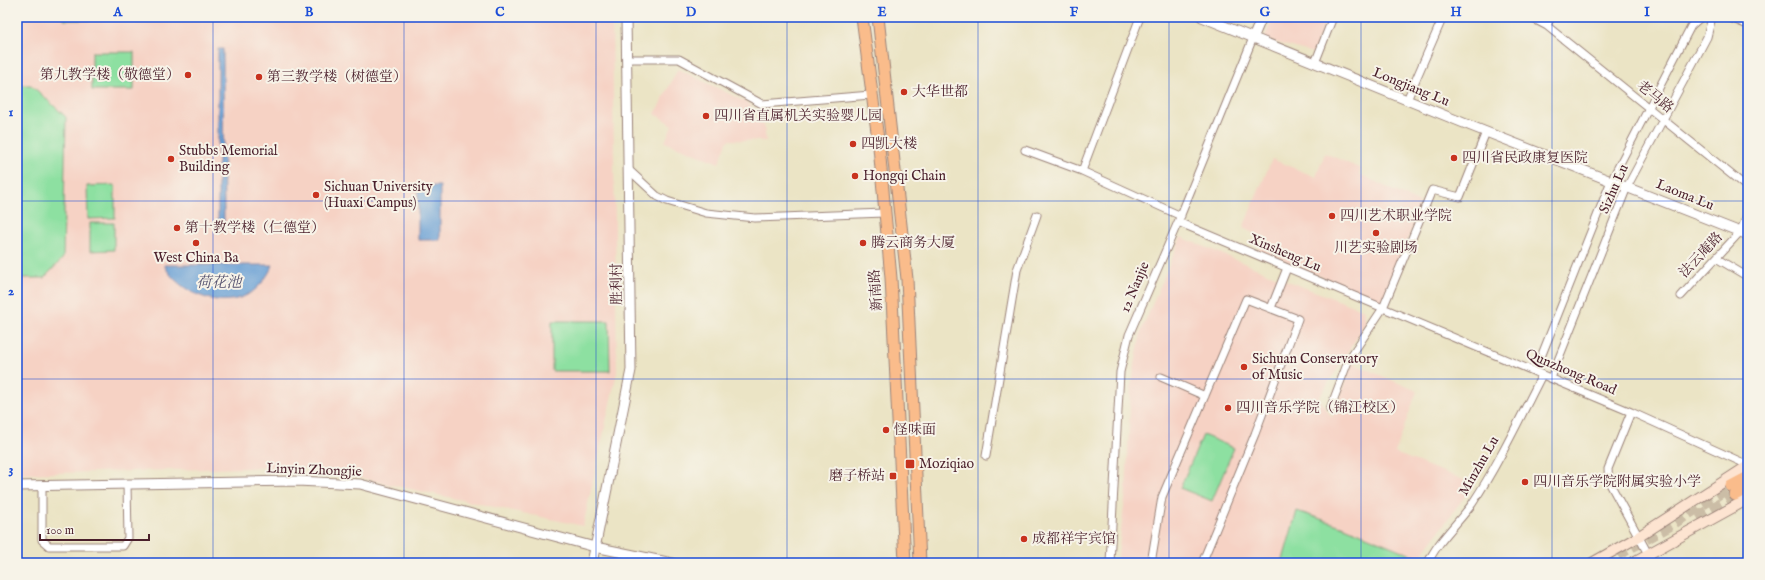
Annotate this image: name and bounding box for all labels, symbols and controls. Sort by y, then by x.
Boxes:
text: A [113,4,124,21]
text: B [305,4,314,21]
text: C [495,4,505,21]
text: D [686,4,697,21]
text: E [877,4,887,21]
text: F [1070,4,1079,21]
text: G [1260,4,1271,21]
text: H [1450,4,1462,21]
text: I [1644,4,1650,21]
street label: Longjiang Lu [1370,63,1452,111]
place label: 第九教学楼（敬德堂） [40,66,180,84]
place label: 第三教学楼（树德堂） [267,68,407,86]
marker: 第九教学楼（敬德堂） [183,70,193,80]
marker: 第三教学楼（树德堂） [254,72,264,82]
street label: 老马路 [1633,77,1677,117]
place label: 大华世都 [912,83,968,101]
marker: 大华世都 [899,87,909,97]
text: 1 [9,104,14,121]
place label: 四川省直属机关实验婴儿园 [714,107,882,125]
marker: 四川省直属机关实验婴儿园 [701,111,711,121]
place label: 四凯大楼 [861,135,917,153]
marker: 四凯大楼 [848,139,858,149]
place label: Stubbs Memorial Building [179,142,278,176]
place label: 四川省民政康复医院 [1462,149,1588,167]
marker: 四川省民政康复医院 [1449,153,1459,163]
marker: Stubbs Memorial Building [166,154,176,164]
street label: Sizhu Lu [1595,161,1633,217]
place label: Hongqi Chain [863,167,946,185]
marker: Hongqi Chain [850,171,860,181]
street label: Laoma Lu [1653,175,1717,215]
place label: Sichuan University (Huaxi Campus) [324,178,433,212]
marker: Sichuan University (Huaxi Campus) [311,190,321,200]
place label: 四川艺术职业学院 [1340,207,1452,225]
marker: 四川艺术职业学院 [1327,211,1337,221]
place label: 第十教学楼（仁德堂） [185,219,325,237]
marker: 第十教学楼（仁德堂） [172,223,182,233]
marker: 川艺实验剧场 [1371,228,1381,238]
street label: 法云庵路 [1675,228,1727,282]
street label: Xinsheng Lu [1246,230,1324,276]
place label: 腾云商务大厦 [871,234,955,252]
marker: West China Ba [191,238,201,248]
marker: 腾云商务大厦 [858,238,868,248]
place label: 川艺实验剧场 [1334,239,1418,257]
place label: West China Ba [154,249,239,267]
street label: 12 Nanjie [1116,258,1154,315]
street label: 胜利村 [608,263,626,305]
street label: 新南路 [866,268,886,312]
water label: 荷花池 [196,273,243,292]
text: 2 [8,283,14,300]
street label: Qunzhong Road [1523,345,1620,400]
place label: Sichuan Conservatory of Music [1252,350,1378,384]
marker: Sichuan Conservatory of Music [1239,362,1249,372]
place label: 四川音乐学院（锦江校区） [1236,399,1404,417]
marker: 四川音乐学院（锦江校区） [1223,403,1233,413]
place label: 怪味面 [894,421,936,439]
marker: 怪味面 [881,425,891,435]
street label: Minzhu Lu [1455,433,1503,499]
place label: Moziqiao [919,455,975,473]
marker: Moziqiao [904,458,916,470]
street label: Linyin Zhongjie [266,459,363,481]
text: 3 [9,461,14,478]
place label: 磨子桥站 [829,467,885,485]
marker: 磨子桥站 [888,471,898,481]
place label: 四川音乐学院附属实验小学 [1533,473,1701,491]
marker: 四川音乐学院附属实验小学 [1520,477,1530,487]
scale bar [40,516,149,542]
text: 100 m [46,523,74,538]
place label: 成都祥宇宾馆 [1032,530,1116,548]
marker: 成都祥宇宾馆 [1019,534,1029,544]

